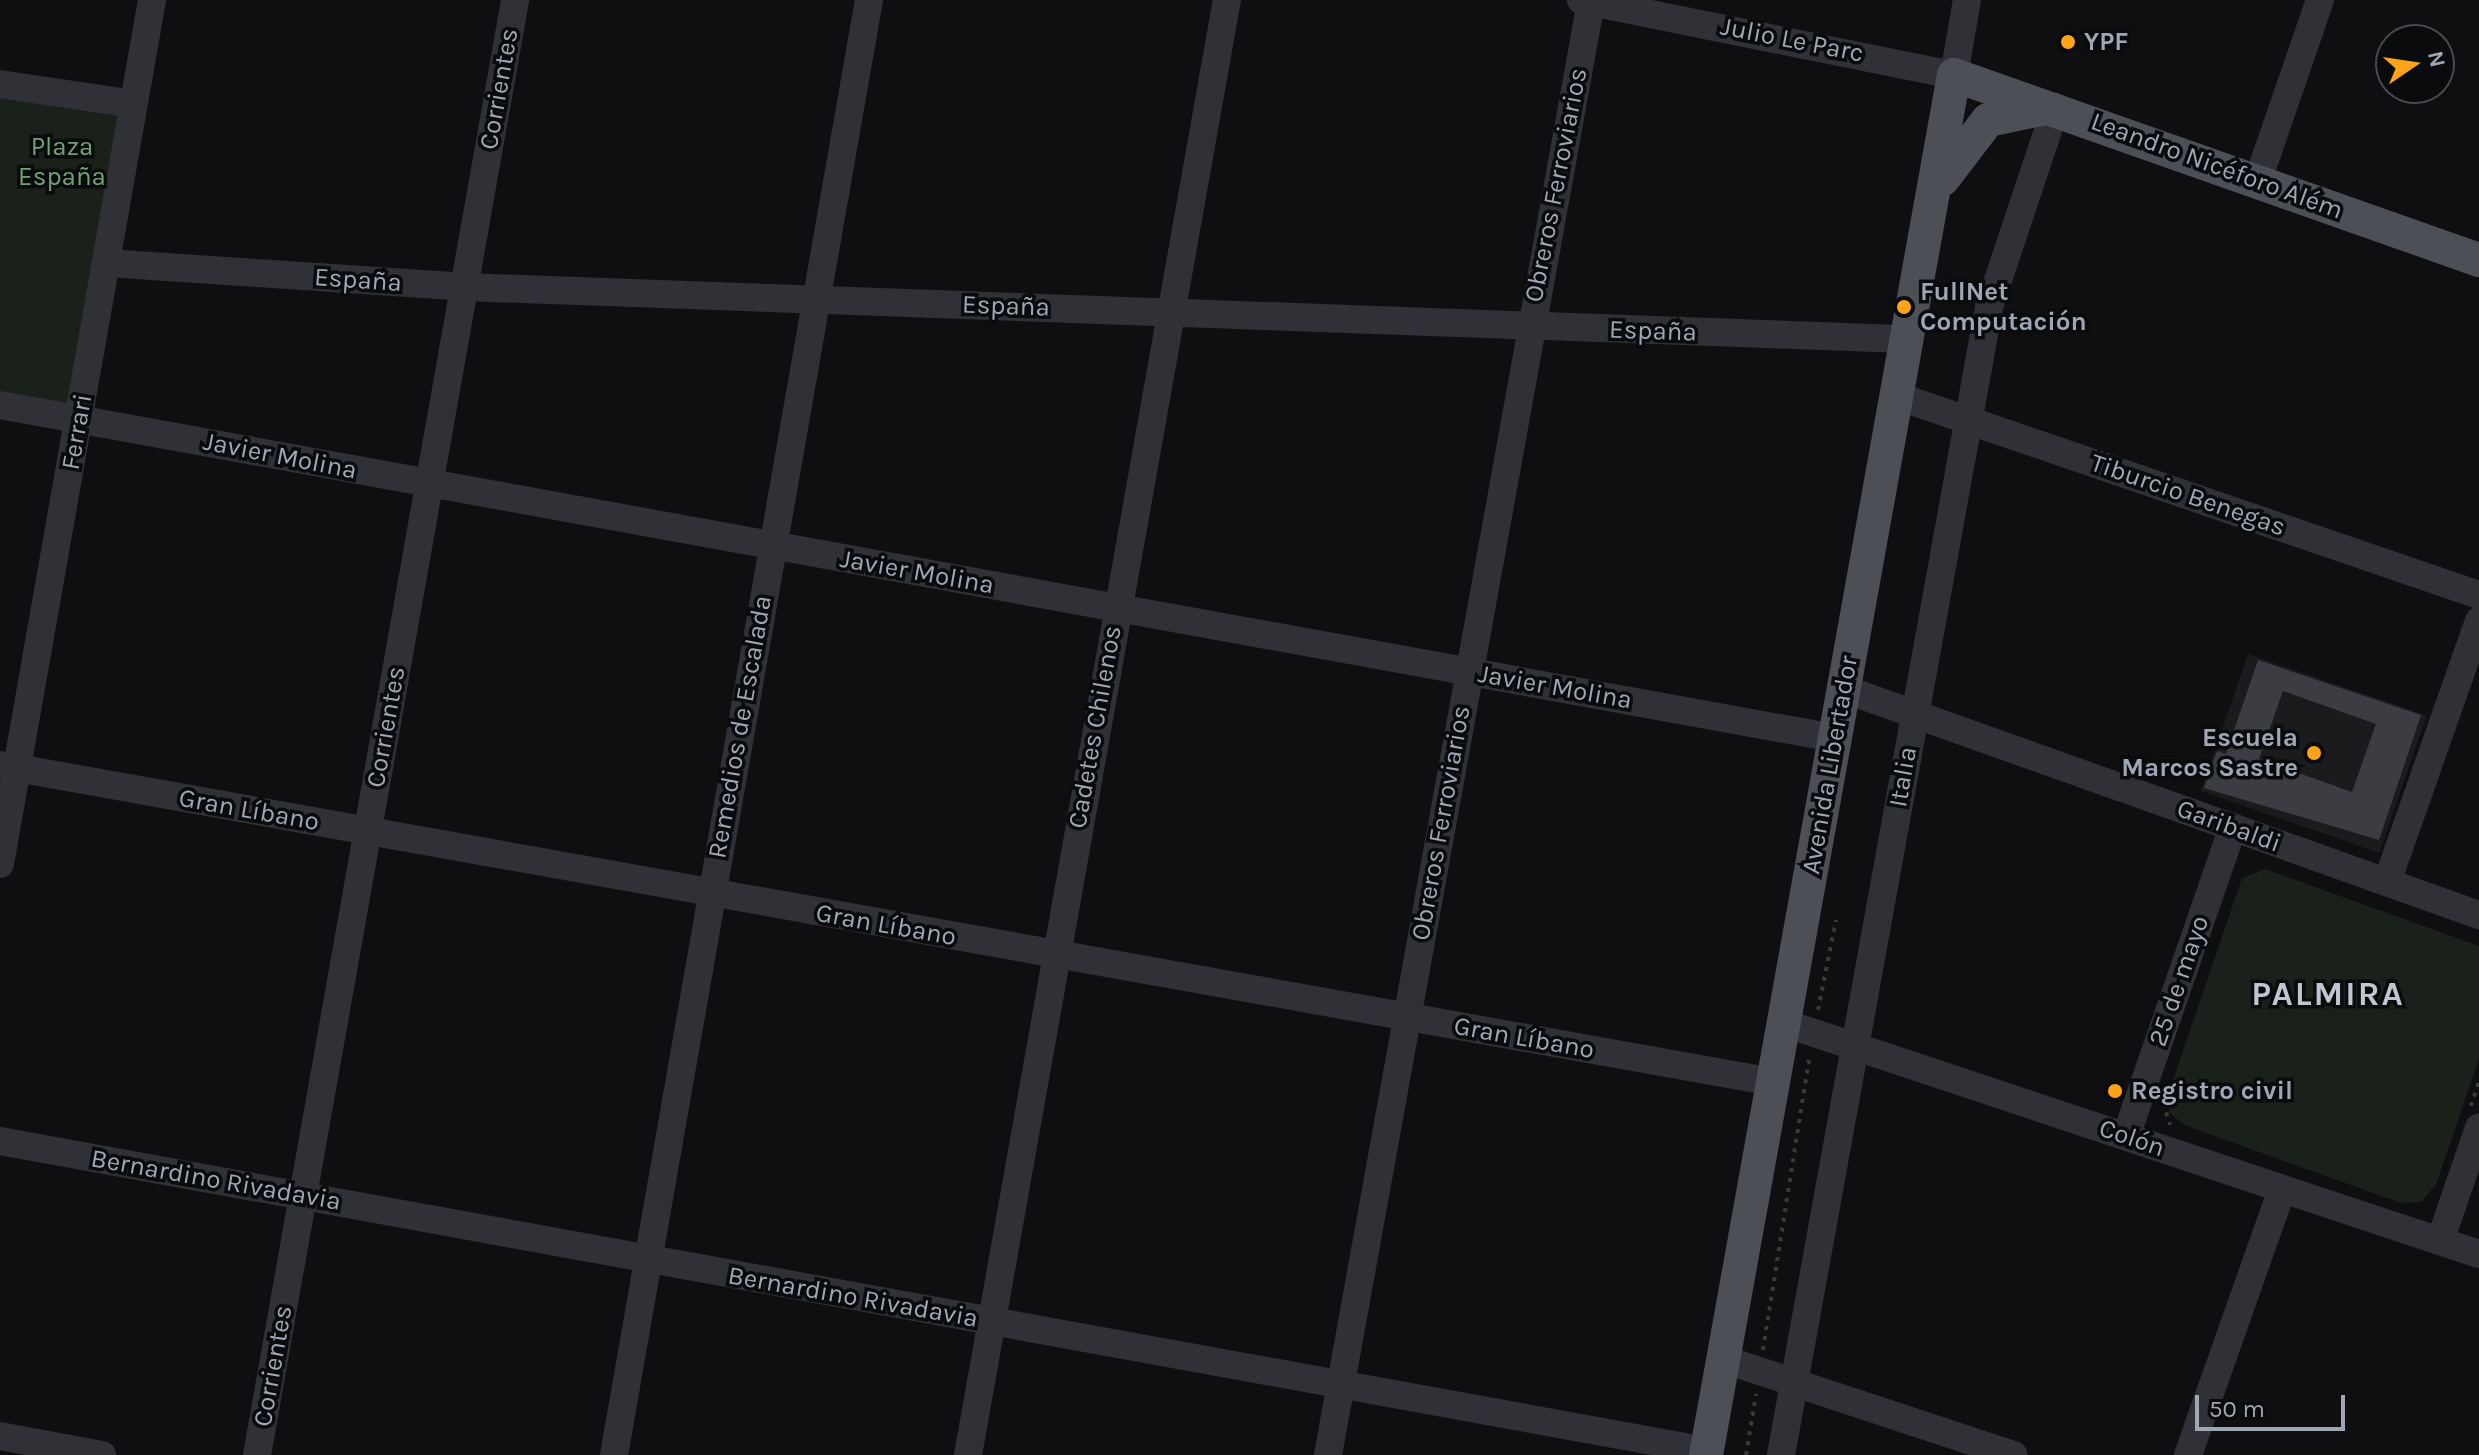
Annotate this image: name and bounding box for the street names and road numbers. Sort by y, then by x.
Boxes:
street label: Julio Le Parc [1718,11,1866,69]
street label: Corrientes [473,26,525,152]
street label: Obreros Ferroviarios [1518,65,1594,305]
street label: Leandro Nicéforo Além [2087,106,2347,226]
street label: España [313,261,403,299]
street label: España [962,289,1050,323]
street label: España [1609,314,1697,348]
street label: Ferrari [55,392,99,472]
street label: Javier Molina [201,426,359,486]
street label: Tiburcio Benegas [2086,447,2290,543]
street label: Javier Molina [838,543,996,601]
street label: Remedios de Escalada [702,593,778,861]
street label: Cadetes Chilenos [1062,623,1128,831]
street label: Avenida Libertador [1795,653,1865,877]
street label: Javier Molina [1476,658,1634,716]
street label: Corrientes [360,664,412,790]
street label: Obreros Ferroviarios [1405,703,1477,943]
street label: Italia [1882,744,1924,810]
street label: Gran Líbano [176,782,322,838]
street label: Garibaldi [2173,793,2285,859]
street label: Gran Líbano [813,897,959,953]
street label: 25 de mayo [2142,912,2216,1050]
street label: Gran Líbano [1451,1010,1597,1066]
street label: Colón [2095,1112,2169,1164]
street label: Bernardino Rivadavia [88,1143,344,1217]
street label: Bernardino Rivadavia [725,1260,981,1334]
street label: Corrientes [247,1303,299,1429]

